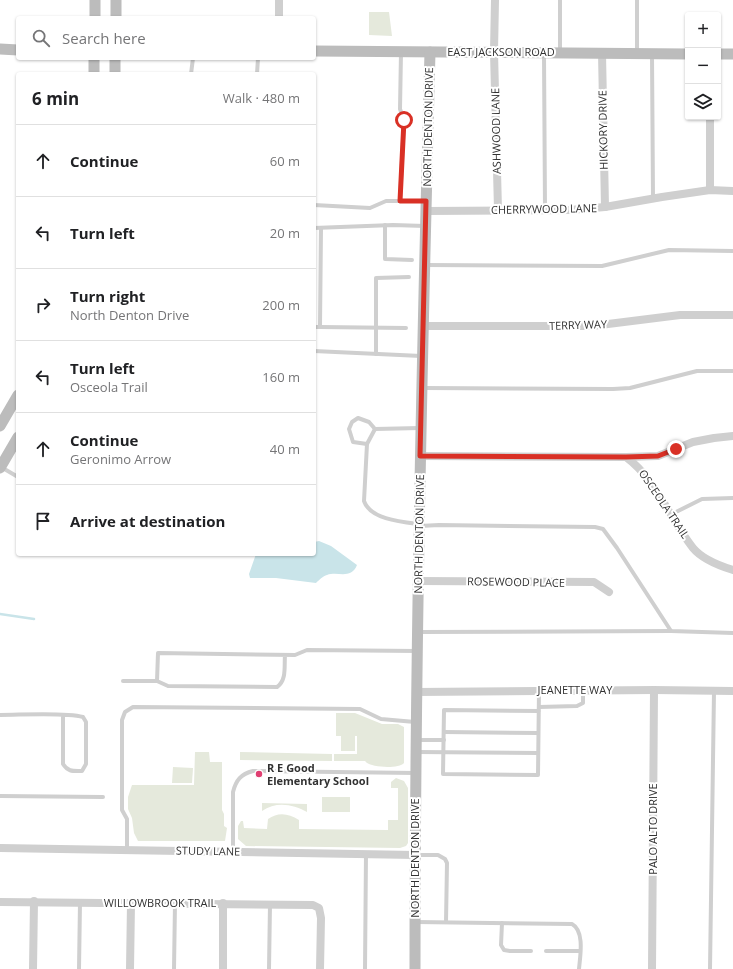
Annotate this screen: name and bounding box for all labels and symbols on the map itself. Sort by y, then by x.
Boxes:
street label: EAST JACKSON ROAD [447,44,555,59]
street label: NORTH DENTON DRIVE [419,67,436,187]
street label: ASHWOOD LANE [487,88,504,174]
street label: HICKORY DRIVE [594,90,611,170]
route start [395,111,413,129]
street label: CHERRYWOOD LANE [491,200,597,217]
street label: TERRY WAY [549,316,608,333]
route end [667,440,685,458]
street label: OSCEOLA TRAIL [636,466,693,541]
street label: NORTH DENTON DRIVE [410,474,427,594]
street label: ROSEWOOD PLACE [467,573,565,590]
street label: JEANETTE WAY [537,682,613,697]
place label: R E Good Elementary School [267,760,369,788]
marker: R E Good Elementary School [254,769,264,779]
street label: PALO ALTO DRIVE [645,783,660,875]
street label: NORTH DENTON DRIVE [407,798,422,918]
street label: STUDY LANE [176,842,240,859]
street label: WILLOWBROOK TRAIL [104,895,217,910]

